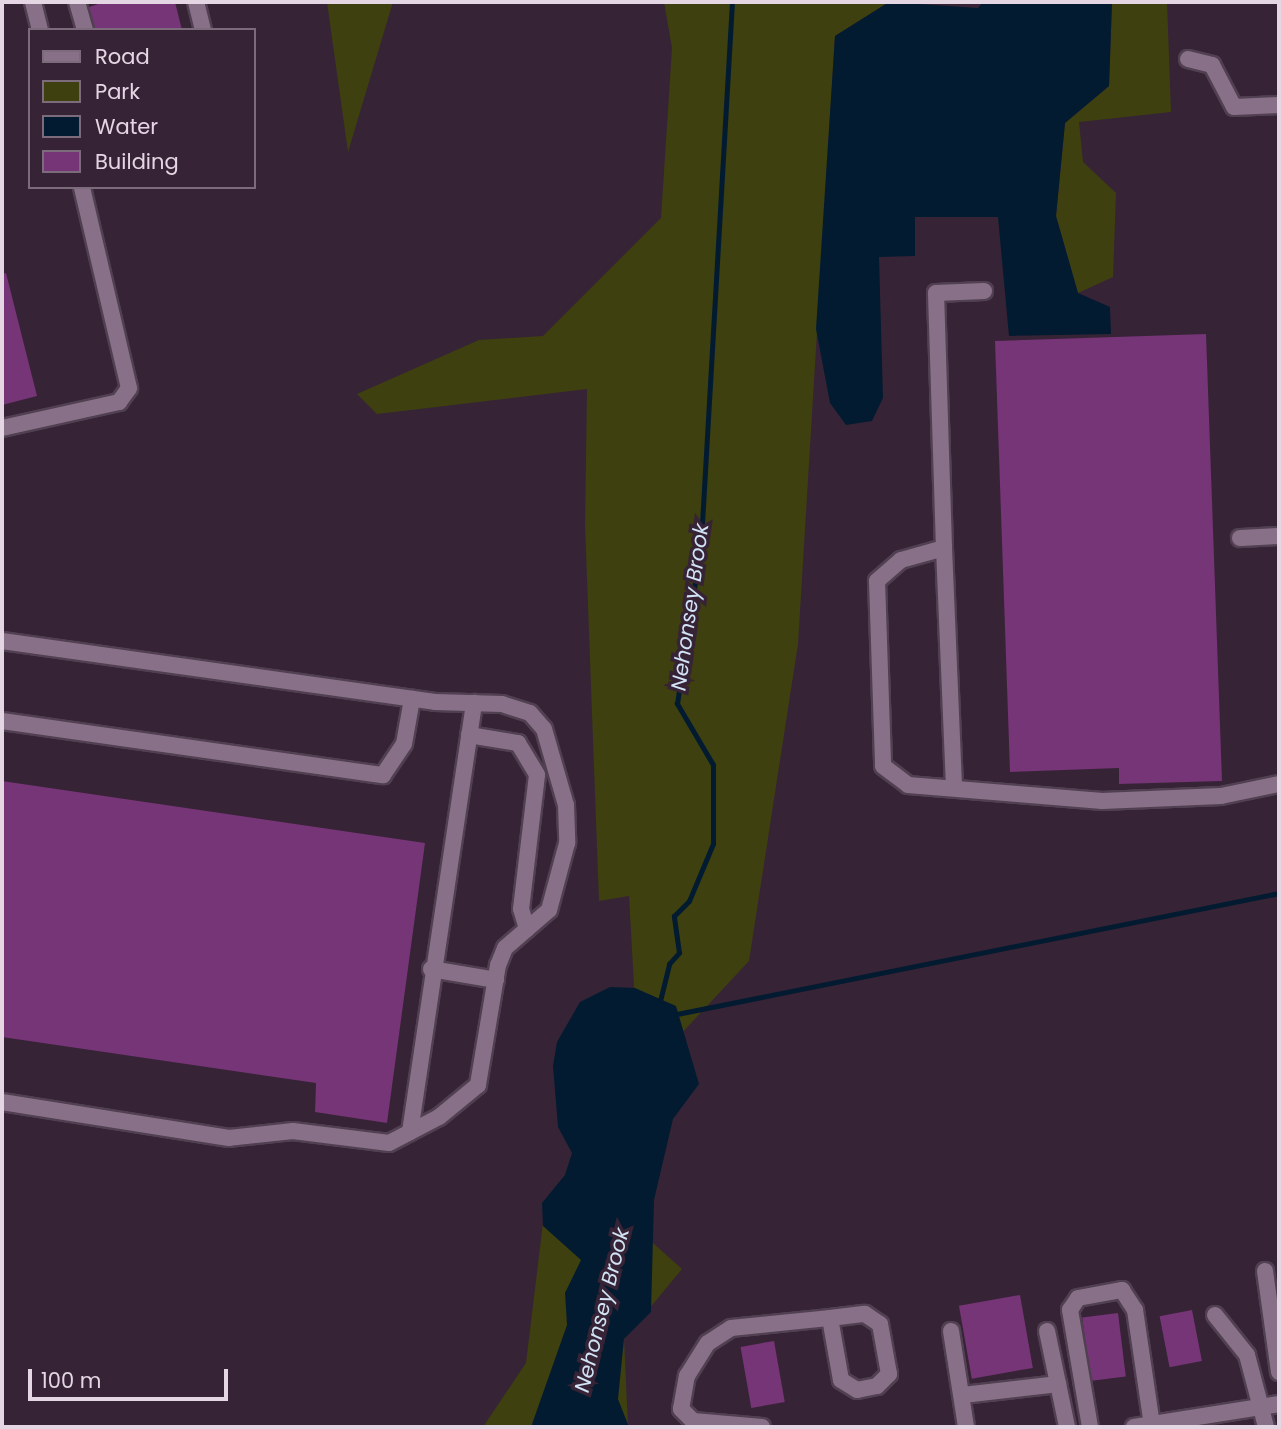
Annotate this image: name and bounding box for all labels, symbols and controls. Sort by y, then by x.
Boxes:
legend [28,28,256,189]
text: Road [95,42,150,71]
text: Park [95,77,140,106]
text: Water [95,112,158,141]
text: Building [95,147,179,176]
water label: Nehonsey Brook [666,522,714,692]
water label: Nehonsey Brook [569,1225,635,1395]
scale bar [32,1356,231,1400]
text: 100 m [41,1366,101,1395]

